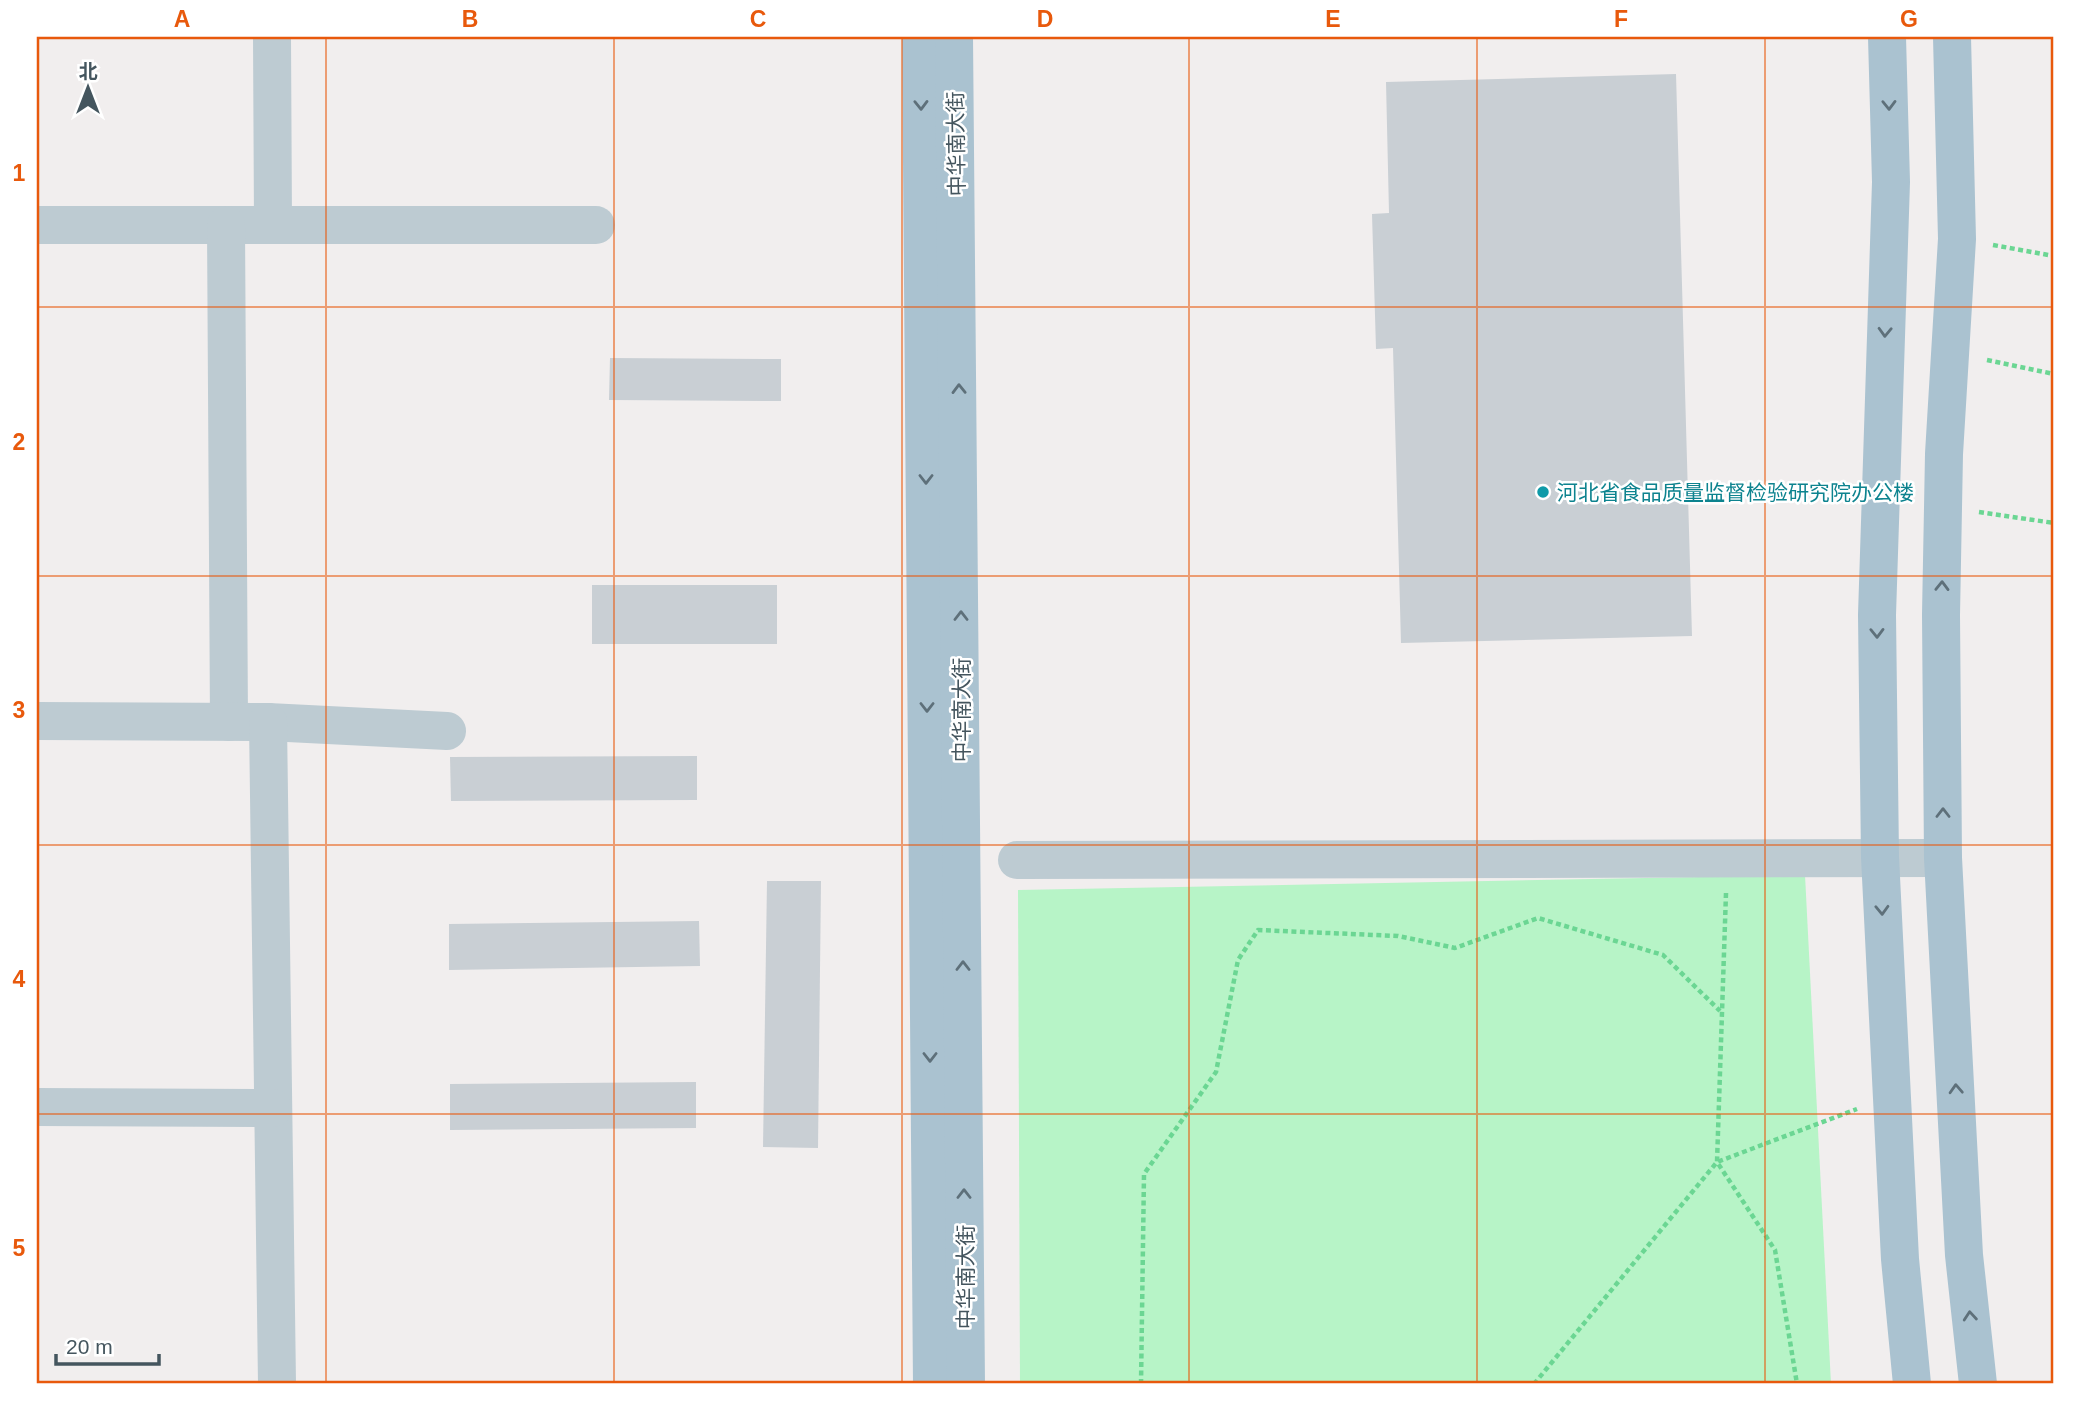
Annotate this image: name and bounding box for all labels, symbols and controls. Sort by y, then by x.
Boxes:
text: A [174,6,190,32]
text: B [462,6,478,32]
text: C [750,6,766,32]
text: D [1037,6,1053,32]
text: E [1325,6,1341,32]
text: F [1614,6,1628,32]
text: G [1900,6,1918,32]
north arrow [52,52,122,122]
text: 北 [78,61,98,82]
street label: 中华南大街 [944,91,968,197]
one-way arrow [914,100,929,111]
one-way arrow [1881,100,1897,111]
text: 1 [13,160,26,186]
one-way arrow [1877,327,1892,338]
one-way arrow [951,383,967,393]
text: 2 [13,429,25,455]
one-way arrow [918,475,934,485]
place label: 河北省食品质量监督检验研究院办公楼 [1557,481,1914,504]
marker: 河北省食品质量监督检验研究院办公楼 [1535,484,1551,500]
one-way arrow [1934,580,1949,591]
one-way arrow [953,610,969,621]
one-way arrow [1869,628,1885,639]
street label: 中华南大街 [950,658,973,763]
text: 3 [13,697,25,723]
one-way arrow [919,702,935,713]
one-way arrow [1935,808,1950,819]
one-way arrow [1875,904,1890,915]
one-way arrow [955,960,971,971]
text: 4 [13,966,26,992]
one-way arrow [922,1052,938,1063]
one-way arrow [1949,1084,1964,1095]
one-way arrow [956,1188,972,1198]
street label: 中华南大街 [954,1225,977,1330]
text: 5 [13,1235,26,1261]
one-way arrow [1962,1311,1977,1322]
scale bar [56,1323,159,1367]
text: 20 m [66,1335,113,1358]

